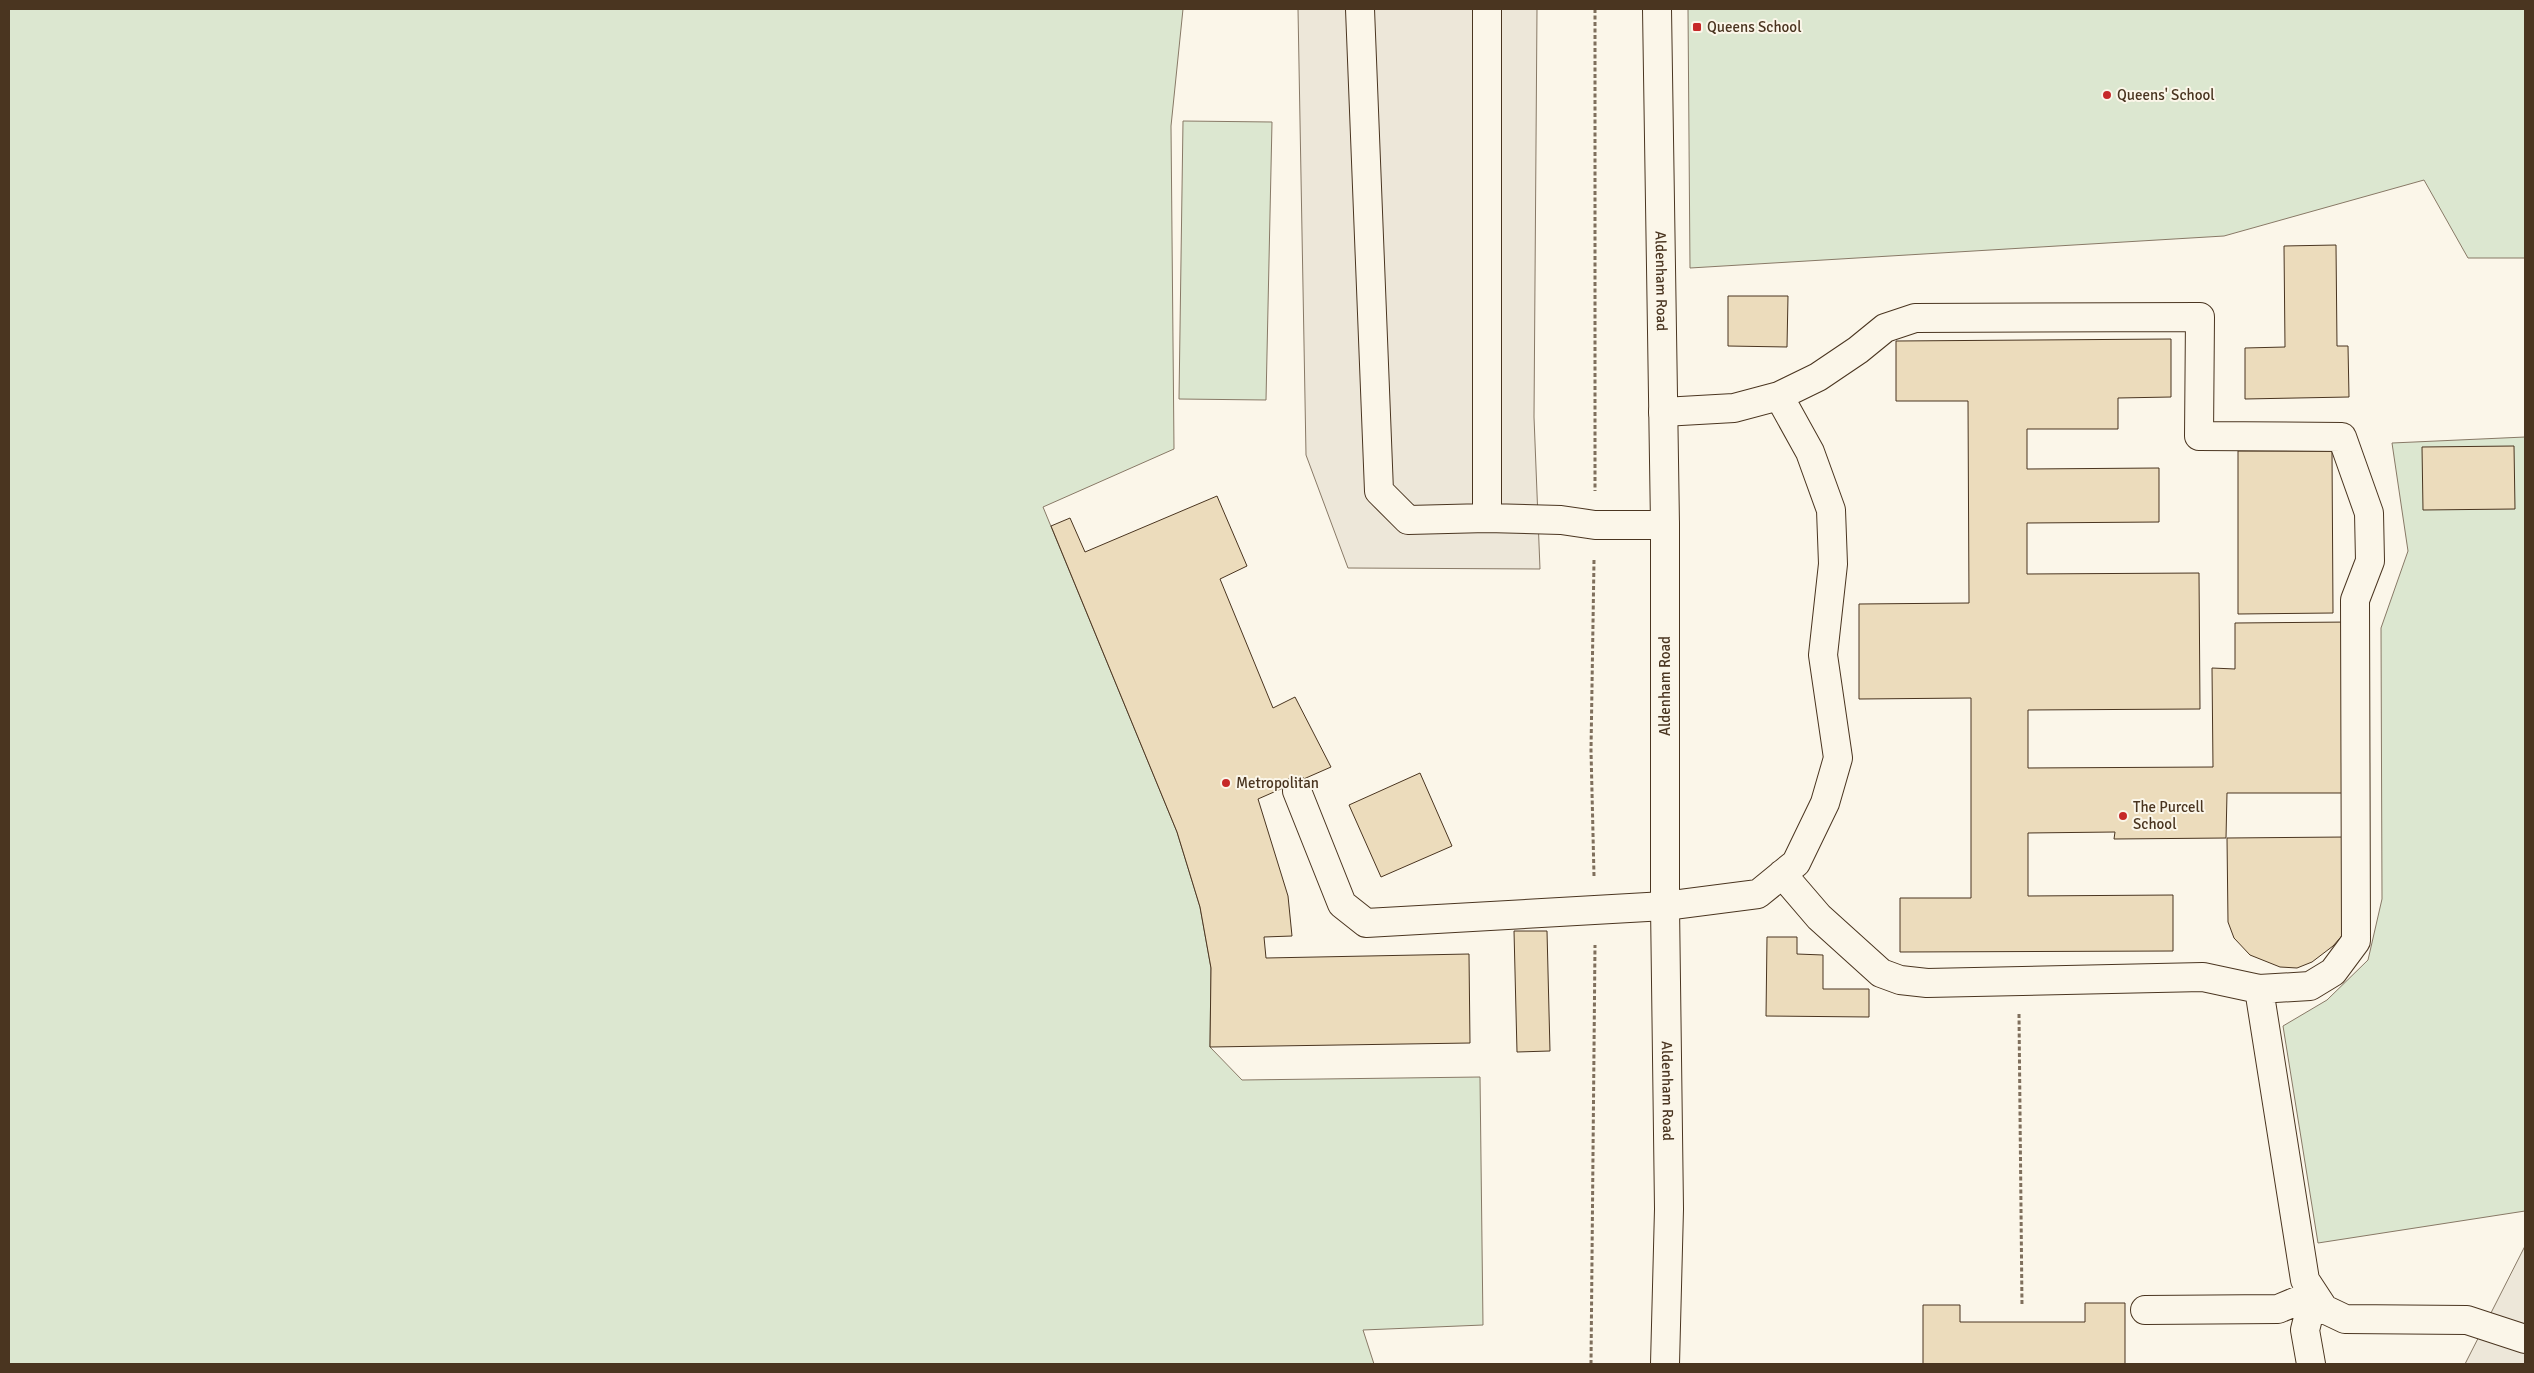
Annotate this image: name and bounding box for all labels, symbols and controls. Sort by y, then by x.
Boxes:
place label: Queens School [1707,18,1802,36]
marker: Queens School [1691,21,1703,33]
place label: Queens' School [2117,86,2215,104]
marker: Queens' School [2101,89,2113,101]
street label: Aldenham Road [1651,231,1671,331]
street label: Aldenham Road [1656,636,1674,736]
place label: Metropolitan [1236,774,1319,792]
marker: Metropolitan [1220,777,1232,789]
place label: The Purcell School [2133,798,2204,833]
marker: The Purcell School [2117,810,2129,822]
street label: Aldenham Road [1658,1041,1677,1141]

